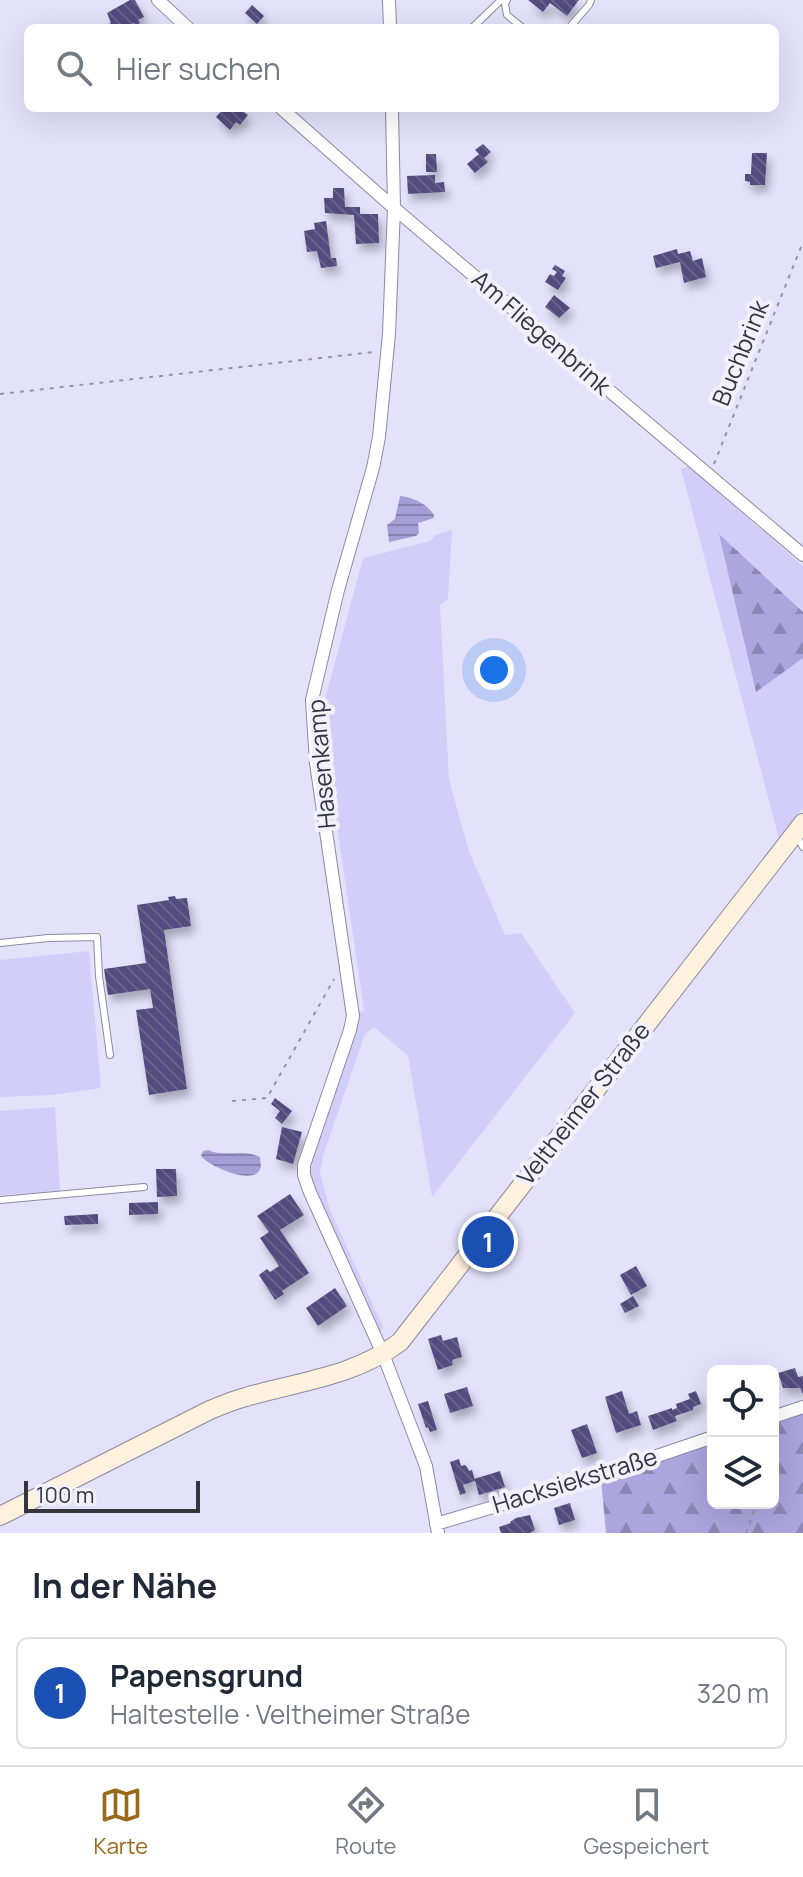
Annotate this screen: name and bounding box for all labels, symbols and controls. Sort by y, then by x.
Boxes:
search box [24,24,779,112]
icon: search [52,46,96,90]
text: Hier suchen [116,48,281,89]
street label: Am Fliegenbrink [465,262,619,402]
street label: Buchbrink [703,294,776,410]
your location [474,650,514,690]
street label: Hasenkamp [298,698,343,830]
street label: Veltheimer Straße [509,1015,657,1191]
pin: 1 [462,1212,514,1272]
map controls [707,1365,779,1509]
button: locate [707,1365,779,1437]
button: layers [707,1437,779,1509]
street label: Hacksiekstraße [488,1439,661,1520]
scale bar [24,1477,200,1513]
text: 100 m [36,1480,94,1510]
text: In der Nähe [32,1562,217,1608]
text: Papensgrund [110,1655,303,1696]
text: 1 [54,1675,66,1711]
text: 320 m [697,1675,769,1711]
text: Haltestelle · Veltheimer Straße [110,1696,471,1732]
tab: Karte [94,1783,148,1861]
tab: Route [335,1783,396,1861]
tab: Gespeichert [584,1783,709,1861]

